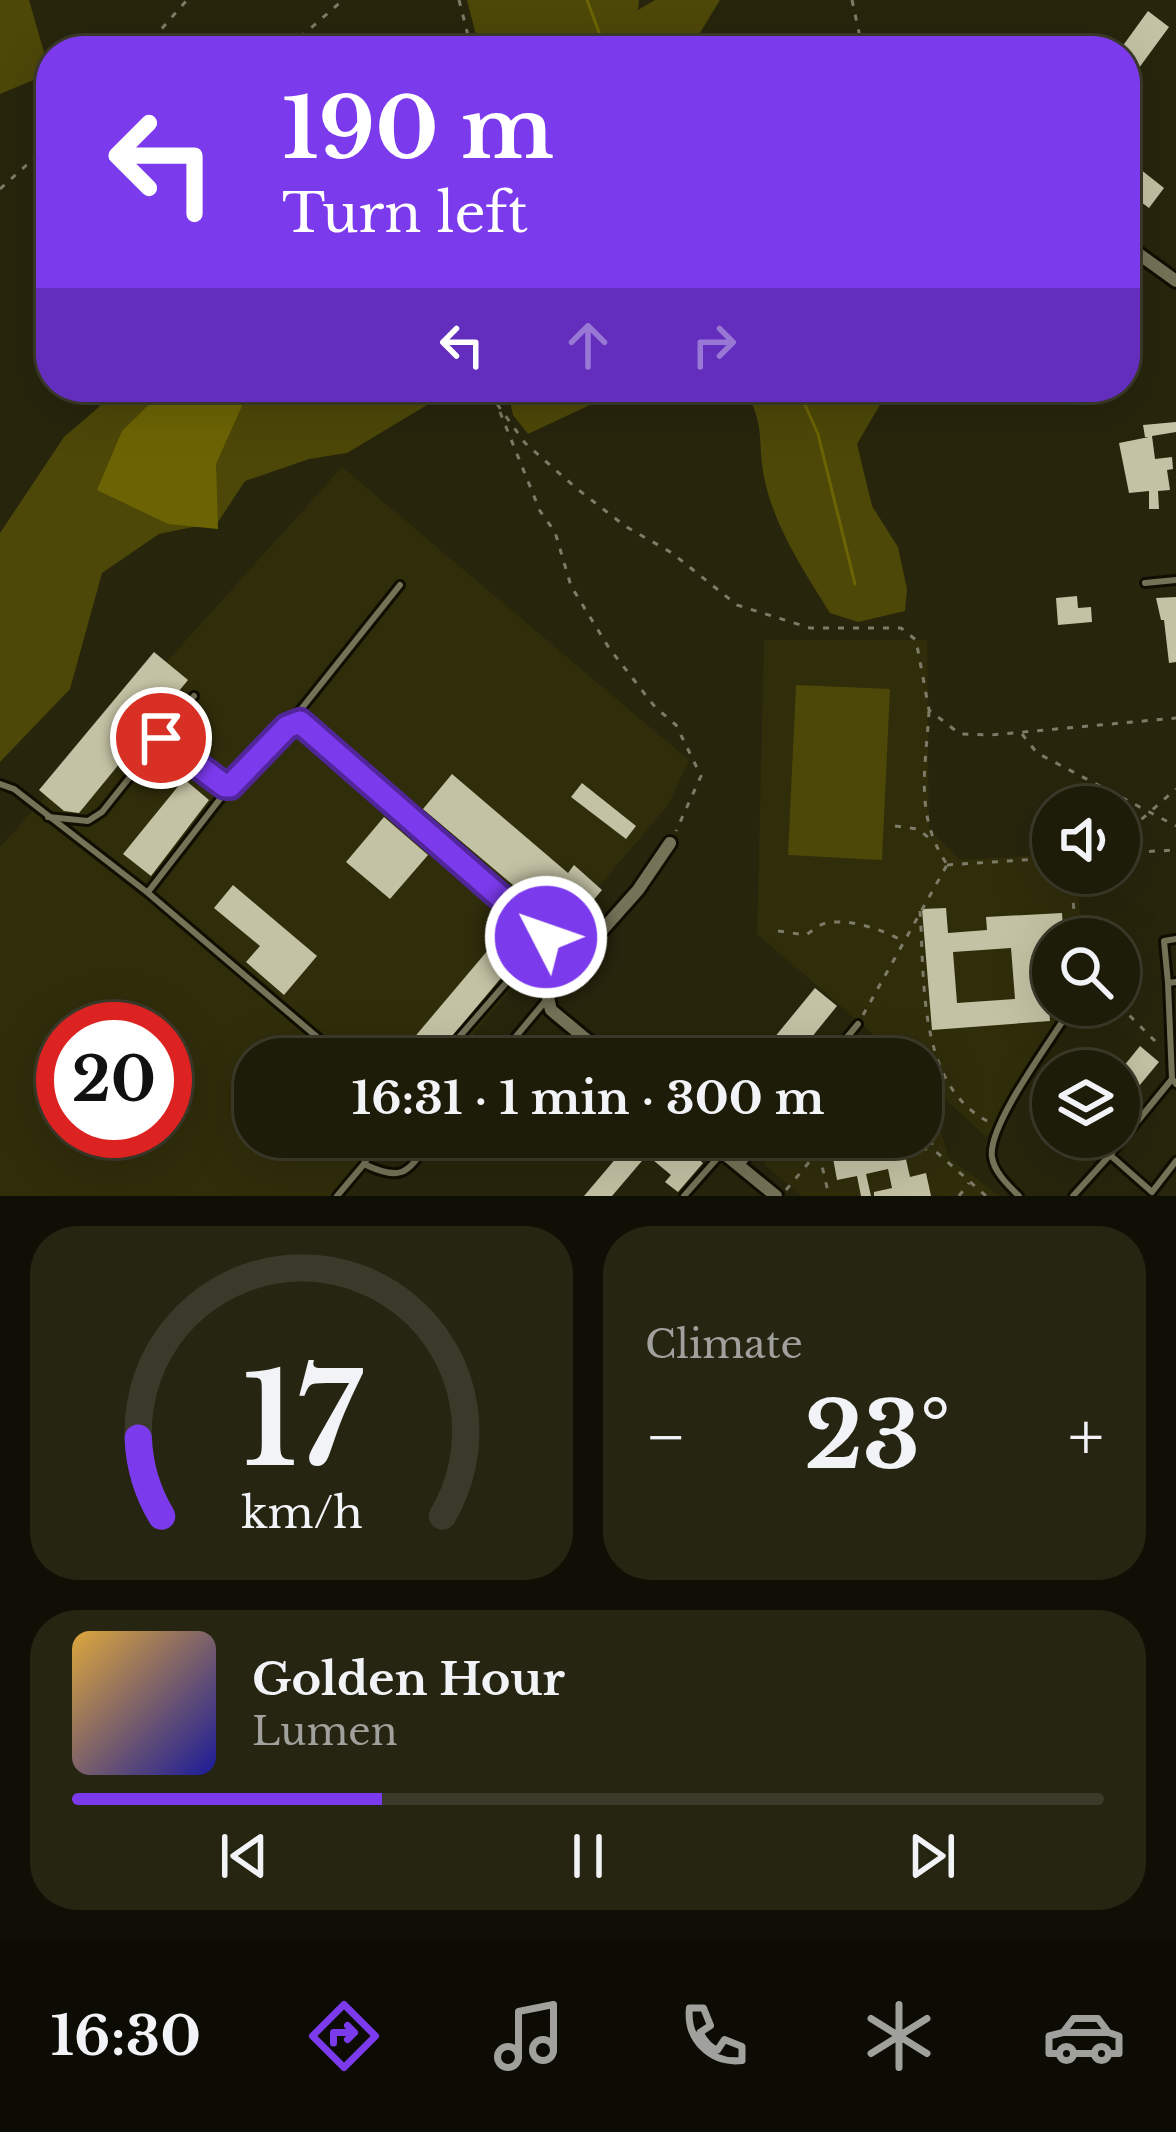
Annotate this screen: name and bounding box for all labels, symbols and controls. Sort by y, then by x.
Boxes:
text: 190 m [282,77,554,181]
icon: left [84,84,240,240]
text: Turn left [282,180,528,247]
icon: left [429,312,495,378]
icon: ahead [555,312,621,378]
icon: right [681,312,747,378]
pin [110,687,212,789]
icon: arrive [128,705,194,771]
map controls [1032,786,1140,1158]
button: sound [1032,786,1140,894]
position arrow [483,874,609,1000]
button: search [1032,918,1140,1026]
speed limit sign: 20 [36,1002,192,1158]
button: layers [1032,1050,1140,1158]
text: 16:31 · 1 min · 300 m [352,1070,824,1126]
text: Climate [645,1320,803,1369]
text: 17 [242,1344,363,1499]
text: 23° [804,1381,950,1492]
text: − [645,1396,687,1478]
text: + [1068,1396,1104,1478]
text: km/h [241,1486,362,1540]
text: Golden Hour [252,1651,565,1707]
text: Lumen [252,1707,398,1756]
icon: previous [211,1823,277,1889]
icon: pause [555,1823,621,1889]
icon: next [899,1823,965,1889]
icon: directions [302,1994,386,2078]
icon: music [487,1994,571,2078]
icon: phone [672,1994,756,2078]
icon: climate [857,1994,941,2078]
icon: car [1042,1994,1126,2078]
text: 16:30 [50,2003,201,2070]

